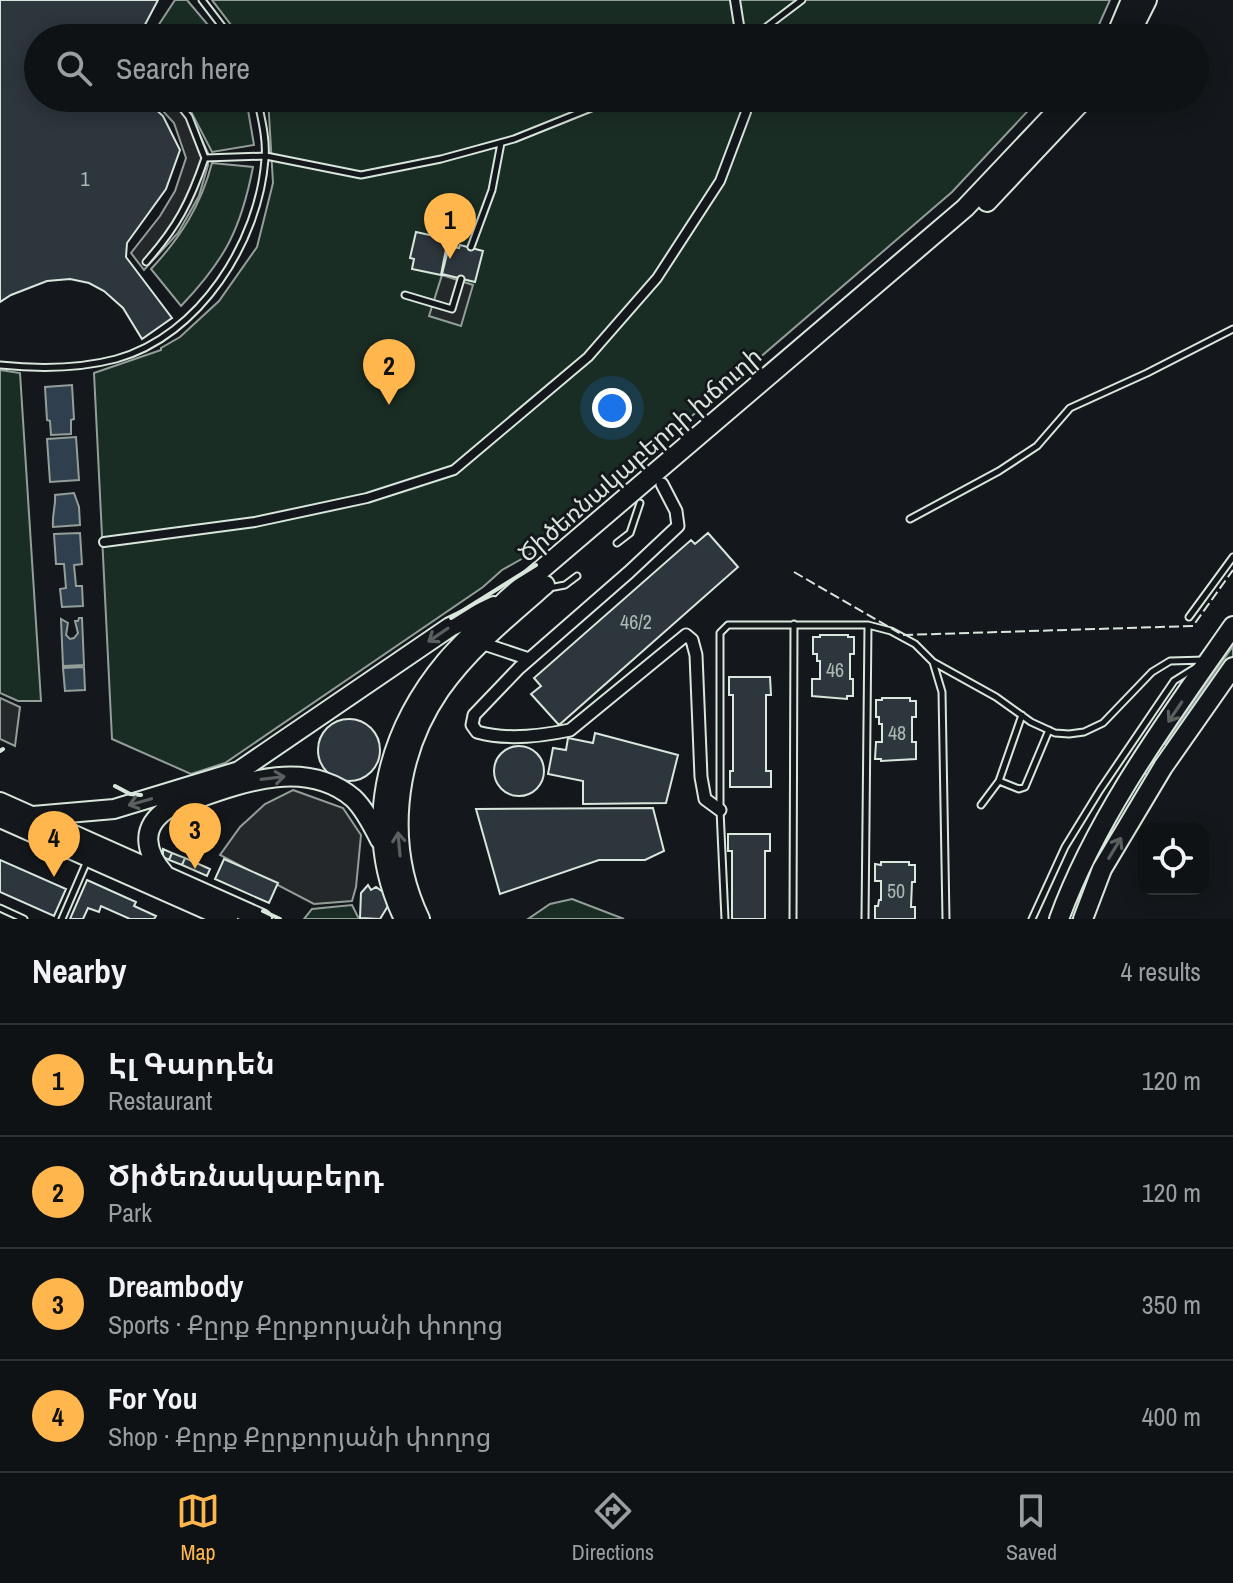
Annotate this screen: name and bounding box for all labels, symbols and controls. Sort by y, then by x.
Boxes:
search box [24,24,1209,112]
icon: search [52,46,96,90]
text: Search here [116,48,250,88]
house number: 1 [80,165,90,192]
pin: 1 [424,193,476,259]
pin: 2 [363,339,415,405]
street label: Ծիծեռնակաբերդի խճուղի [511,340,768,569]
your location [592,388,632,428]
house number: 46/2 [620,608,652,635]
one-way arrow [427,627,450,643]
house number: 46 [826,656,844,683]
one-way arrow [1167,701,1183,723]
house number: 48 [888,719,906,746]
one-way arrow [260,770,285,785]
one-way arrow [128,795,154,810]
pin: 3 [169,803,221,869]
pin: 4 [28,811,80,877]
map controls [1137,823,1209,895]
button: locate [1137,823,1209,895]
one-way arrow [392,831,407,858]
one-way arrow [1107,837,1123,860]
house number: 50 [887,877,905,904]
text: Nearby [32,948,127,994]
text: 4 results [1120,954,1201,989]
text: Էլ Գարդեն [108,1043,275,1083]
text: 1 [52,1063,64,1098]
text: 120 m [1142,1063,1201,1098]
text: Restaurant [108,1083,212,1118]
text: Ծիծեռնակաբերդ [108,1155,384,1195]
text: 2 [52,1175,64,1210]
text: 120 m [1142,1175,1201,1210]
text: Park [108,1195,152,1230]
text: Dreambody [108,1266,243,1306]
text: 3 [52,1287,64,1322]
text: 350 m [1142,1287,1201,1322]
text: Sports · Քըրք Քըրքորյանի փողոց [108,1307,503,1342]
text: For You [108,1378,198,1418]
text: 4 [52,1399,64,1434]
text: 400 m [1142,1399,1201,1434]
text: Shop · Քըրք Քըրքորյանի փողոց [108,1419,491,1454]
tab: Map [176,1489,220,1567]
tab: Directions [572,1489,654,1567]
tab: Saved [1006,1489,1057,1567]

